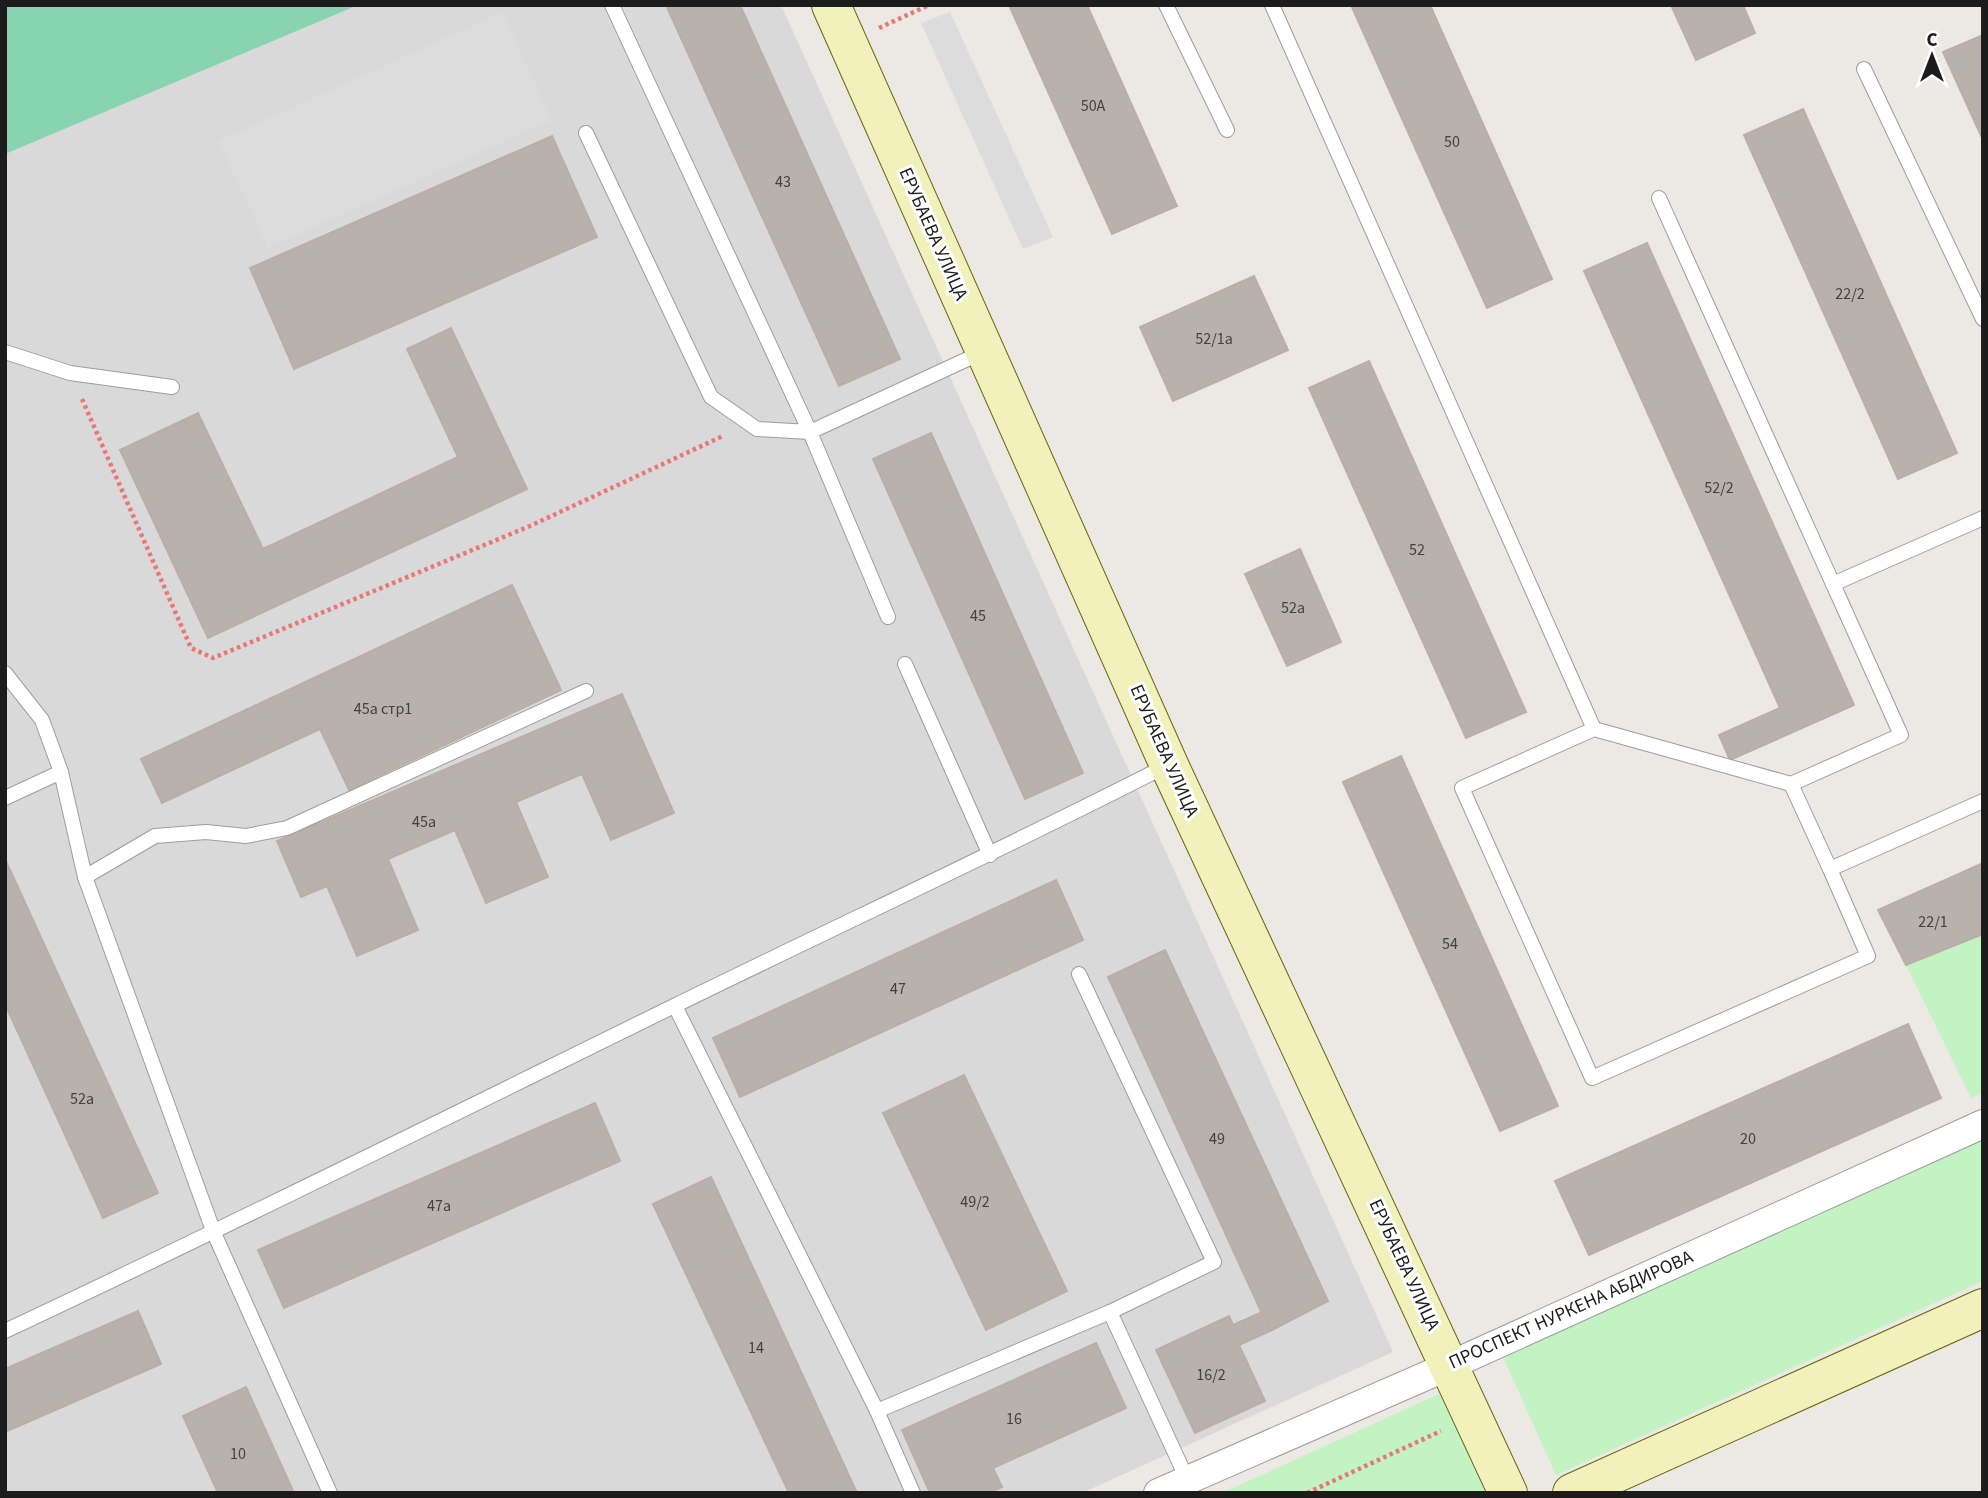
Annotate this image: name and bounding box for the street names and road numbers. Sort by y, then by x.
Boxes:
street label: ЕРУБАЕВА УЛИЦА [892,163,975,305]
street label: ЕРУБАЕВА УЛИЦА [1123,680,1206,822]
street label: ЕРУБАЕВА УЛИЦА [1362,1195,1447,1336]
street label: ПРОСПЕКТ НУРКЕНА АБДИРОВА [1445,1244,1698,1376]

